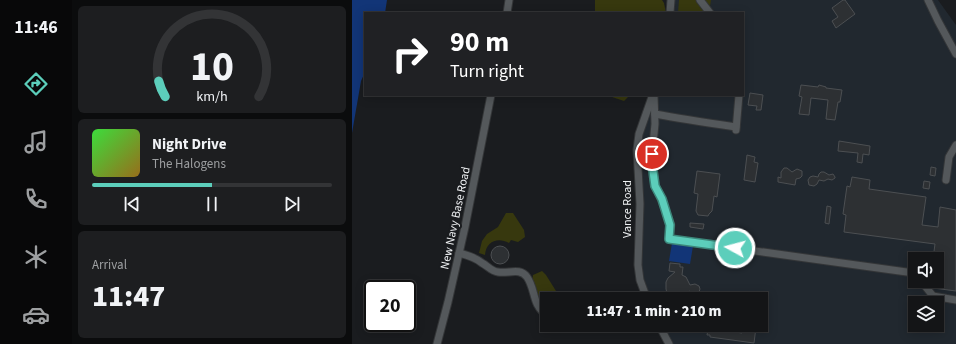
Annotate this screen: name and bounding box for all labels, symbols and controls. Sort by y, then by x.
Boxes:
text: 11:46 [14,15,58,40]
text: 90 m [450,22,509,62]
icon: right [384,28,436,80]
text: 10 [190,37,234,97]
text: Turn right [450,59,524,84]
icon: directions [22,70,50,98]
text: km/h [196,86,228,107]
icon: music [22,128,50,156]
text: Night Drive [152,134,227,155]
pin [635,137,669,171]
icon: arrive [641,143,663,165]
text: The Halogens [152,155,226,173]
street label: New Navy Base Road [436,165,475,271]
street label: Vance Road [619,180,636,238]
icon: phone [22,185,50,213]
icon: previous [121,193,143,215]
icon: pause [201,193,223,215]
icon: next [281,193,303,215]
position arrow [714,227,756,269]
icon: climate [22,243,50,271]
map controls [908,252,944,332]
button: sound [908,252,944,288]
text: Arrival [92,256,127,274]
text: 11:47 [92,275,165,318]
speed limit sign: 20 [364,280,416,332]
button: layers [908,296,944,332]
icon: car [22,301,50,329]
text: 11:47 · 1 min · 210 m [587,301,721,322]

